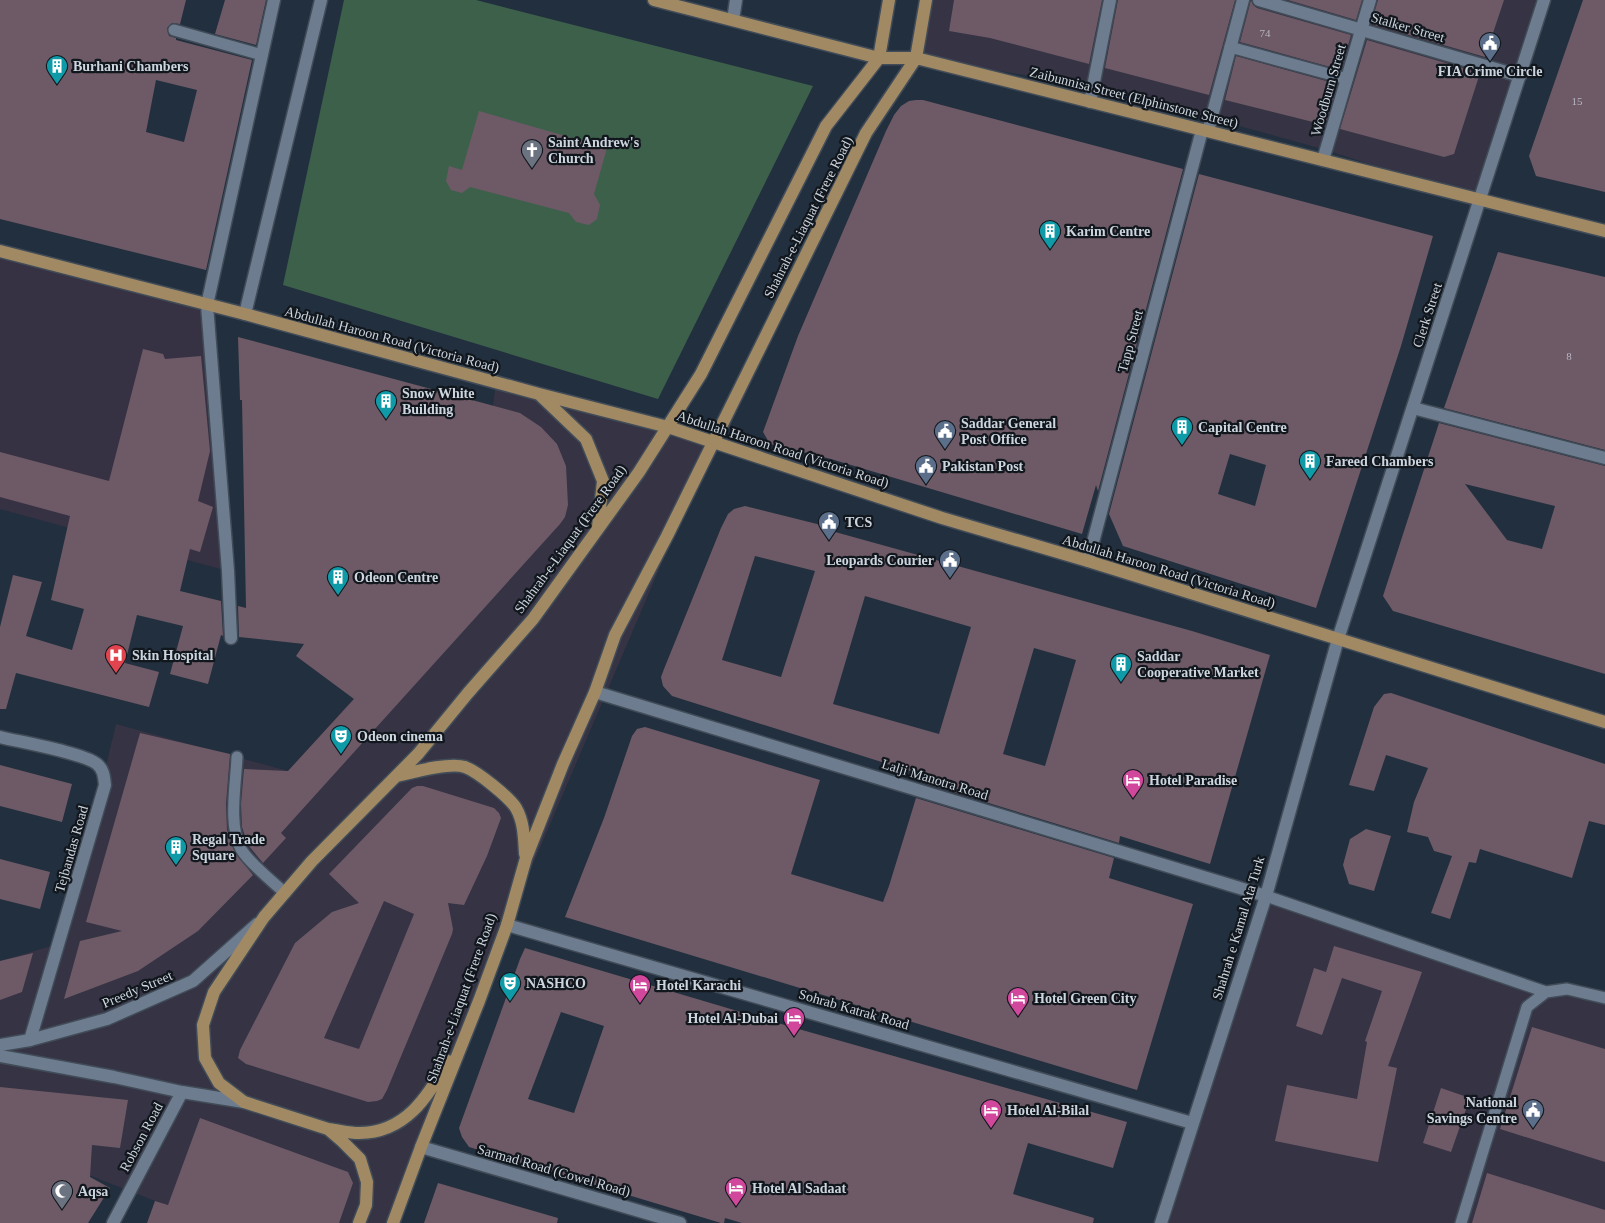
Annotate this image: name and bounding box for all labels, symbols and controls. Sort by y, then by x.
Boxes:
street label: Stalker Street [1369,10,1446,45]
house number: 74 [1260,27,1271,39]
public building icon: FIA Crime Circle [1478,31,1502,62]
street label: Woodburn Street [1308,42,1349,138]
building icon: Burhani Chambers [45,54,69,85]
place label: Burhani Chambers [73,59,189,74]
street label: Zaibunnisa Street (Elphinstone Street) [1028,64,1240,132]
place label: FIA Crime Circle [1438,64,1542,79]
house number: 15 [1572,95,1583,107]
street label: Shahrah-e-Liaquat (Frere Road) [761,134,857,301]
place label: Saint Andrew's Church [548,135,640,166]
church icon: Saint Andrew's Church [520,138,544,169]
building icon: Karim Centre [1038,219,1062,250]
place label: Karim Centre [1066,224,1150,239]
street label: Clerk Street [1410,281,1445,349]
street label: Abdullah Haroon Road (Victoria Road) [283,304,501,376]
street label: Tapp Street [1115,308,1146,374]
house number: 8 [1566,350,1572,362]
place label: Snow White Building [402,386,474,417]
building icon: Snow White Building [374,389,398,420]
street label: Abdullah Haroon Road (Victoria Road) [675,408,891,492]
building icon: Capital Centre [1170,415,1194,446]
place label: Saddar General Post Office [961,416,1056,447]
public building icon: Saddar General Post Office [933,419,957,450]
place label: Capital Centre [1198,420,1287,435]
building icon: Fareed Chambers [1298,449,1322,480]
public building icon: Pakistan Post [914,454,938,485]
place label: Fareed Chambers [1326,454,1434,469]
place label: Pakistan Post [942,459,1024,474]
street label: Shahrah-e-Liaquat (Frere Road) [512,462,630,617]
public building icon: TCS [817,510,841,541]
place label: TCS [845,515,872,530]
street label: Abdullah Haroon Road (Victoria Road) [1060,532,1277,612]
public building icon: Leopards Courier [938,548,962,579]
place label: Leopards Courier [826,553,934,568]
building icon: Odeon Centre [326,565,350,596]
place label: Odeon Centre [354,570,438,585]
hospital icon: Skin Hospital [104,643,128,674]
place label: Skin Hospital [132,648,213,663]
place label: Saddar Cooperative Market [1137,649,1259,680]
building icon: Saddar Cooperative Market [1109,652,1133,683]
theatre icon: Odeon cinema [329,724,353,755]
place label: Odeon cinema [357,729,443,744]
street label: Lalji Manotra Road [880,756,990,803]
hotel icon: Hotel Paradise [1121,768,1145,799]
place label: Hotel Paradise [1149,773,1237,788]
street label: Tejbandas Road [52,804,91,894]
place label: Regal Trade Square [192,832,265,863]
building icon: Regal Trade Square [164,835,188,866]
street label: Shahrah e Kamal Ata Turk [1209,855,1267,1002]
street label: Shahrah-e-Liaquat (Frere Road) [424,911,500,1085]
street label: Preedy Street [100,968,175,1011]
theatre icon: NASHCO [498,971,522,1002]
hotel icon: Hotel Karachi [628,973,652,1004]
place label: NASHCO [526,976,586,991]
place label: Hotel Karachi [656,978,741,993]
hotel icon: Hotel Green City [1006,986,1030,1017]
street label: Sohrab Katrak Road [797,987,911,1032]
place label: Hotel Green City [1034,991,1136,1006]
hotel icon: Hotel Al-Dubai [782,1006,806,1037]
place label: Hotel Al-Dubai [687,1011,778,1026]
place label: National Savings Centre [1427,1095,1517,1126]
hotel icon: Hotel Al-Bilal [979,1098,1003,1129]
public building icon: National Savings Centre [1521,1098,1545,1129]
street label: Robson Road [117,1100,166,1174]
place label: Hotel Al-Bilal [1007,1103,1089,1118]
street label: Sarmad Road (Cowel Road) [475,1141,632,1201]
hotel icon: Hotel Al Sadaat [724,1176,748,1207]
mosque icon: Aqsa [50,1179,74,1210]
place label: Hotel Al Sadaat [752,1181,846,1196]
place label: Aqsa [78,1184,108,1199]

